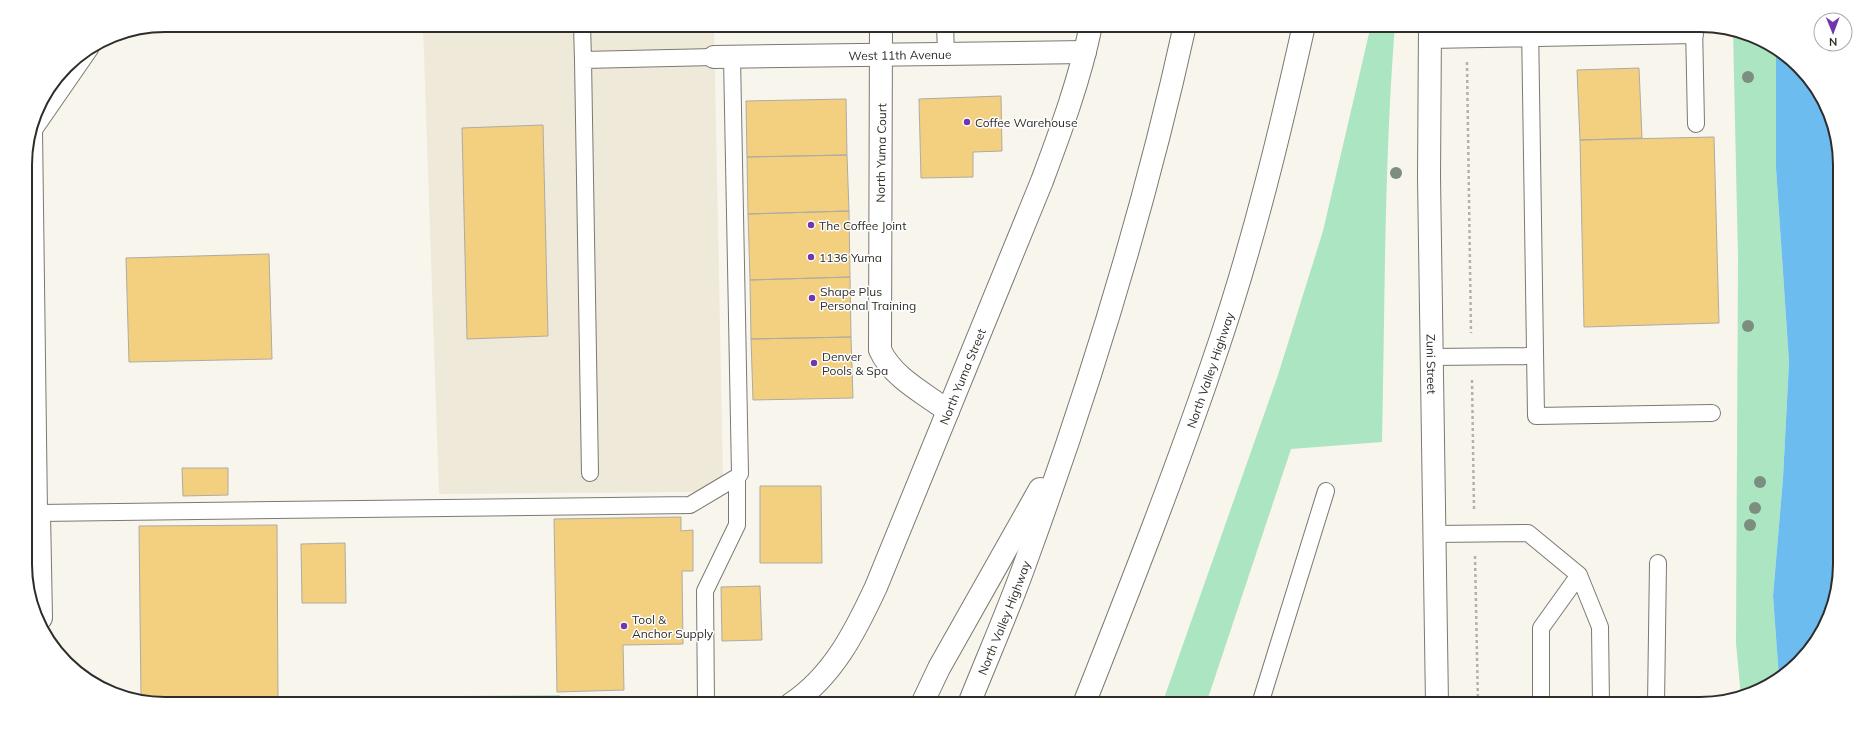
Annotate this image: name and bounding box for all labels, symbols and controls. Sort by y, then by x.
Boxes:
north arrow [1813,12,1853,52]
text: N [1829,35,1837,49]
street label: West 11th Avenue [848,46,952,63]
street label: North Yuma Court [873,103,889,203]
place label: Coffee Warehouse [975,115,1077,130]
marker: Coffee Warehouse [962,117,972,127]
place label: The Coffee Joint [819,218,906,233]
marker: The Coffee Joint [806,220,816,230]
place label: 1136 Yuma [819,250,882,265]
marker: 1136 Yuma [806,252,816,262]
place label: Shape Plus Personal Training [820,284,916,313]
marker: Shape Plus Personal Training [807,293,817,303]
street label: North Valley Highway [1183,309,1237,430]
street label: North Yuma Street [936,326,988,427]
street label: Zuni Street [1424,334,1440,394]
place label: Denver Pools & Spa [822,349,888,378]
marker: Denver Pools & Spa [809,358,819,368]
street label: North Valley Highway [974,558,1033,677]
place label: Tool & Anchor Supply [632,612,714,641]
marker: Tool & Anchor Supply [619,621,629,631]

